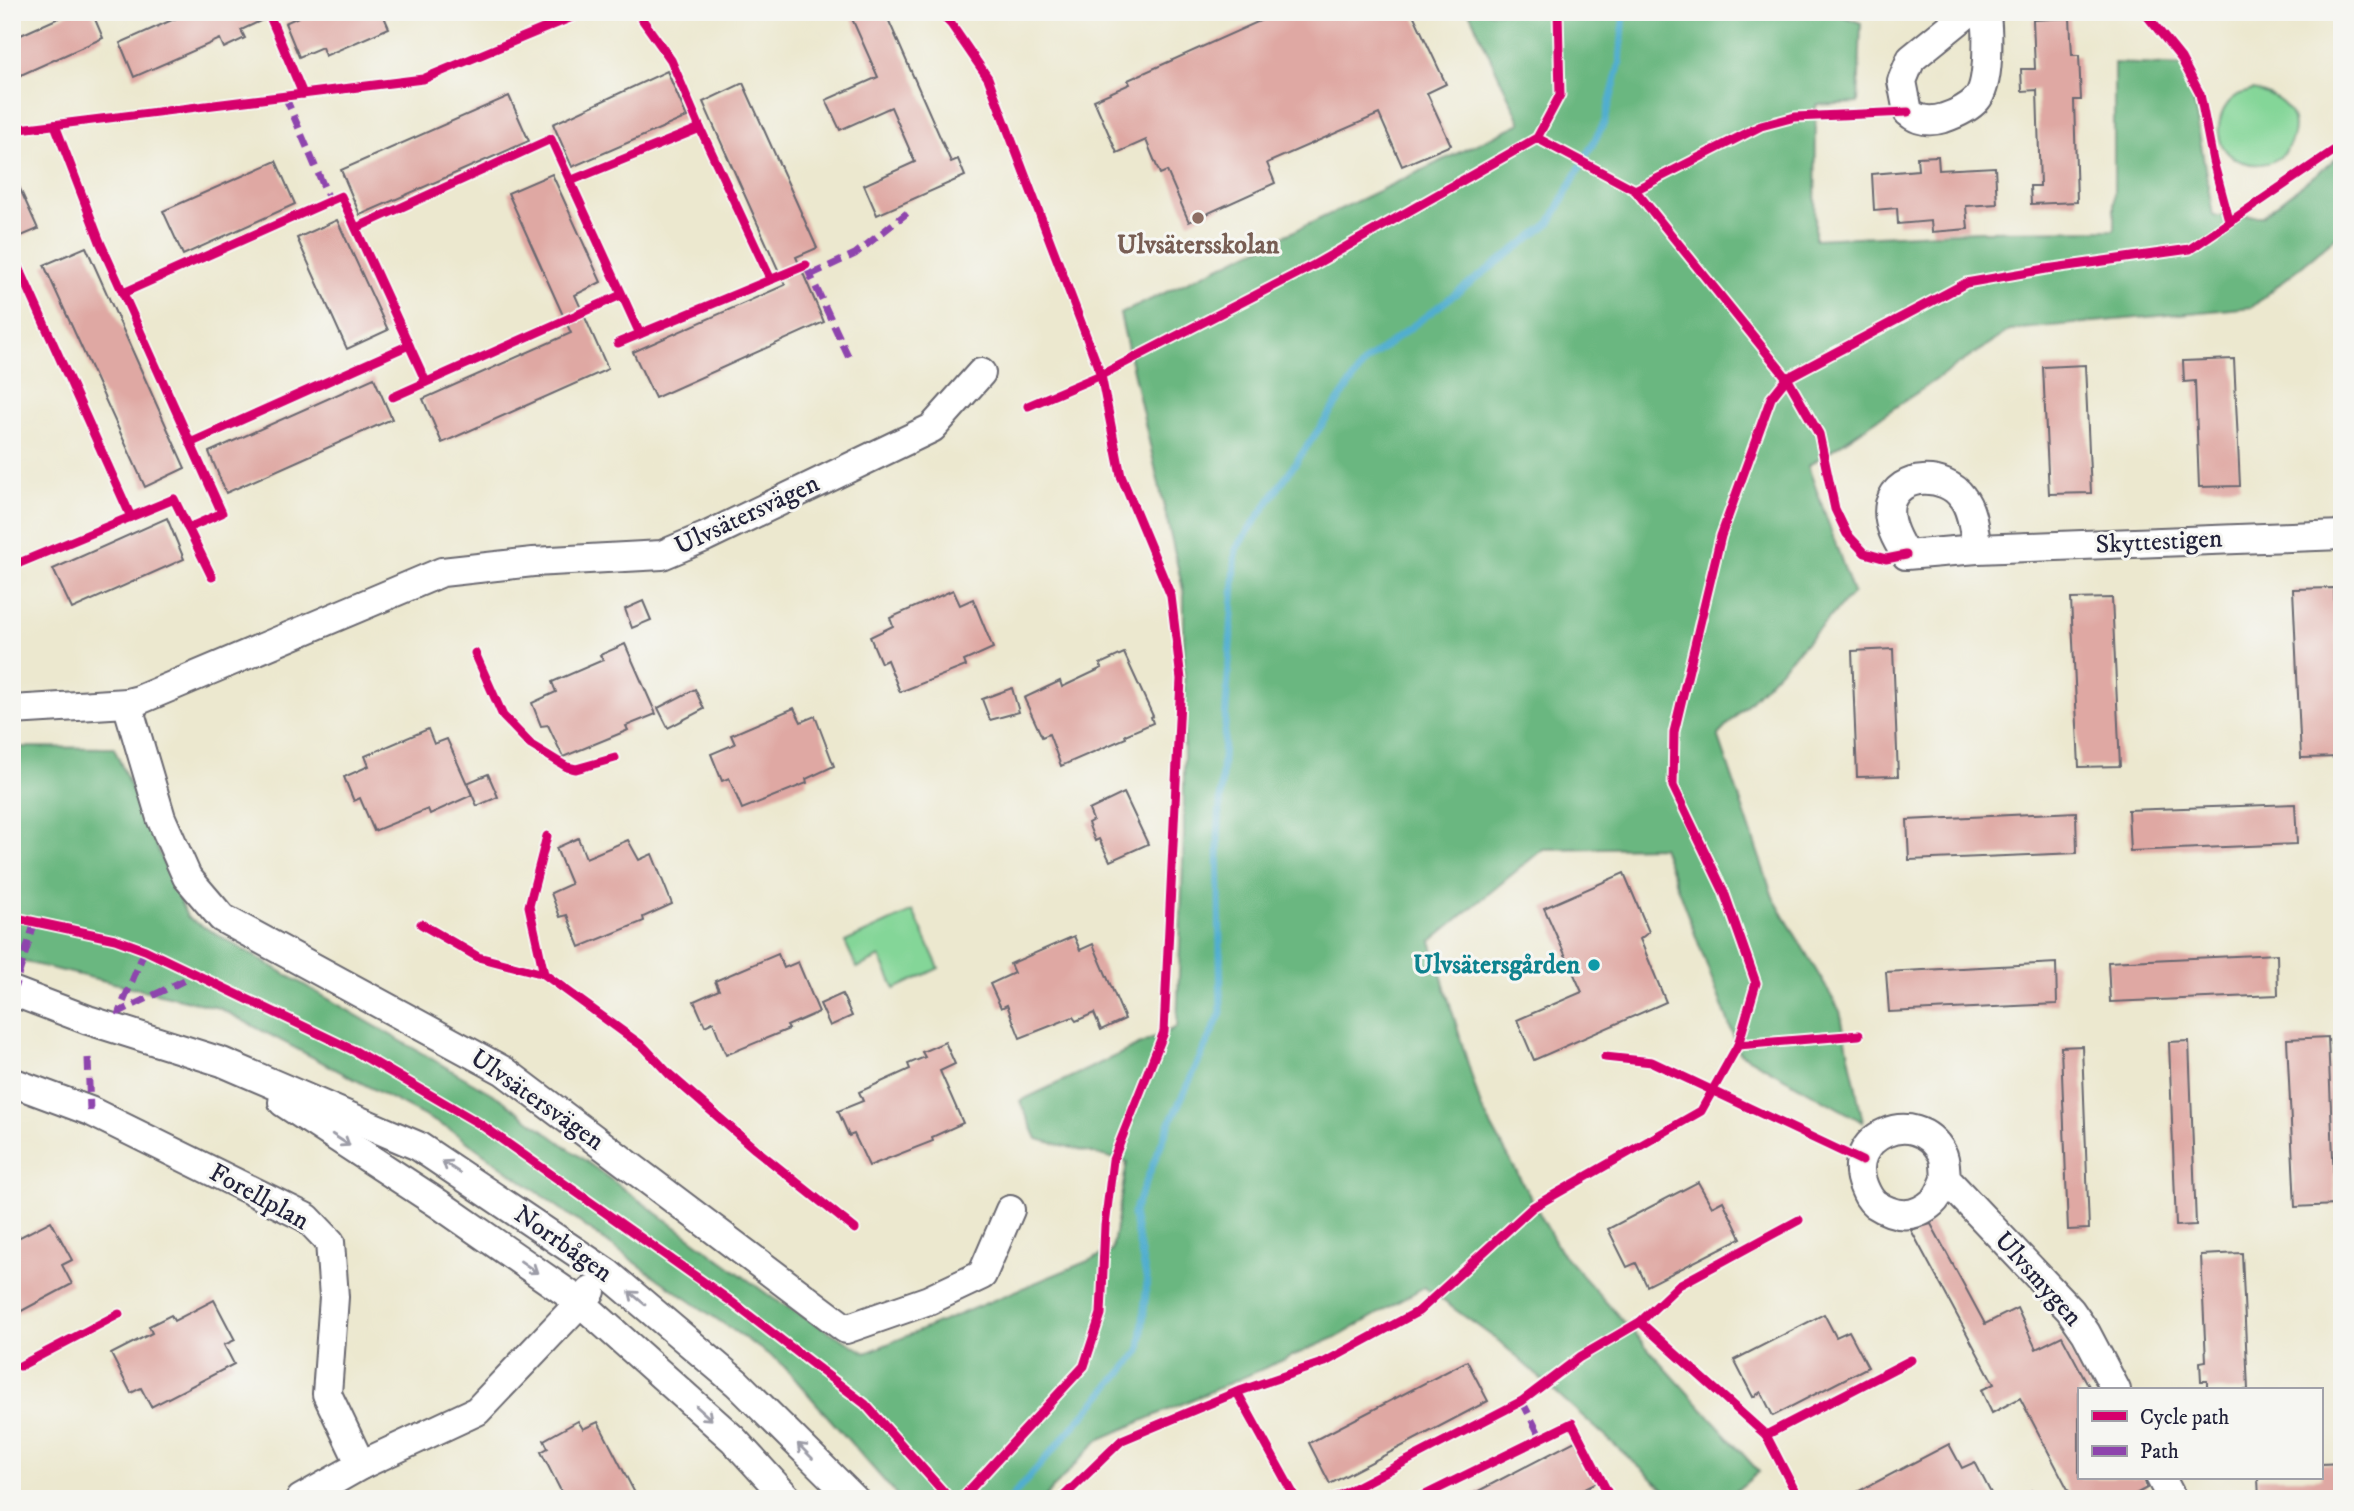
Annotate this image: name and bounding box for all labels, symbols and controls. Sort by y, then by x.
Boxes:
marker: Ulvsätersskolan [1190,210,1206,226]
place label: Ulvsätersskolan [1117,229,1280,262]
street label: Ulvsätersvägen [669,467,825,563]
street label: Skyttestigen [2095,522,2224,562]
place label: Ulvsätersgården [1413,949,1580,982]
marker: Ulvsätersgården [1586,957,1602,973]
street label: Ulvsätersvägen [464,1042,611,1158]
one-way arrow [330,1133,350,1147]
street label: Forellplan [203,1156,315,1238]
one-way arrow [442,1160,461,1175]
street label: Norrbågen [507,1198,619,1290]
street label: Ulvsmygen [1987,1225,2090,1334]
one-way arrow [519,1260,538,1274]
one-way arrow [628,1290,646,1306]
legend [2078,1388,2322,1480]
one-way arrow [694,1405,712,1421]
text: Cycle path [2140,1405,2229,1431]
text: Path [2140,1439,2179,1465]
one-way arrow [797,1442,814,1459]

